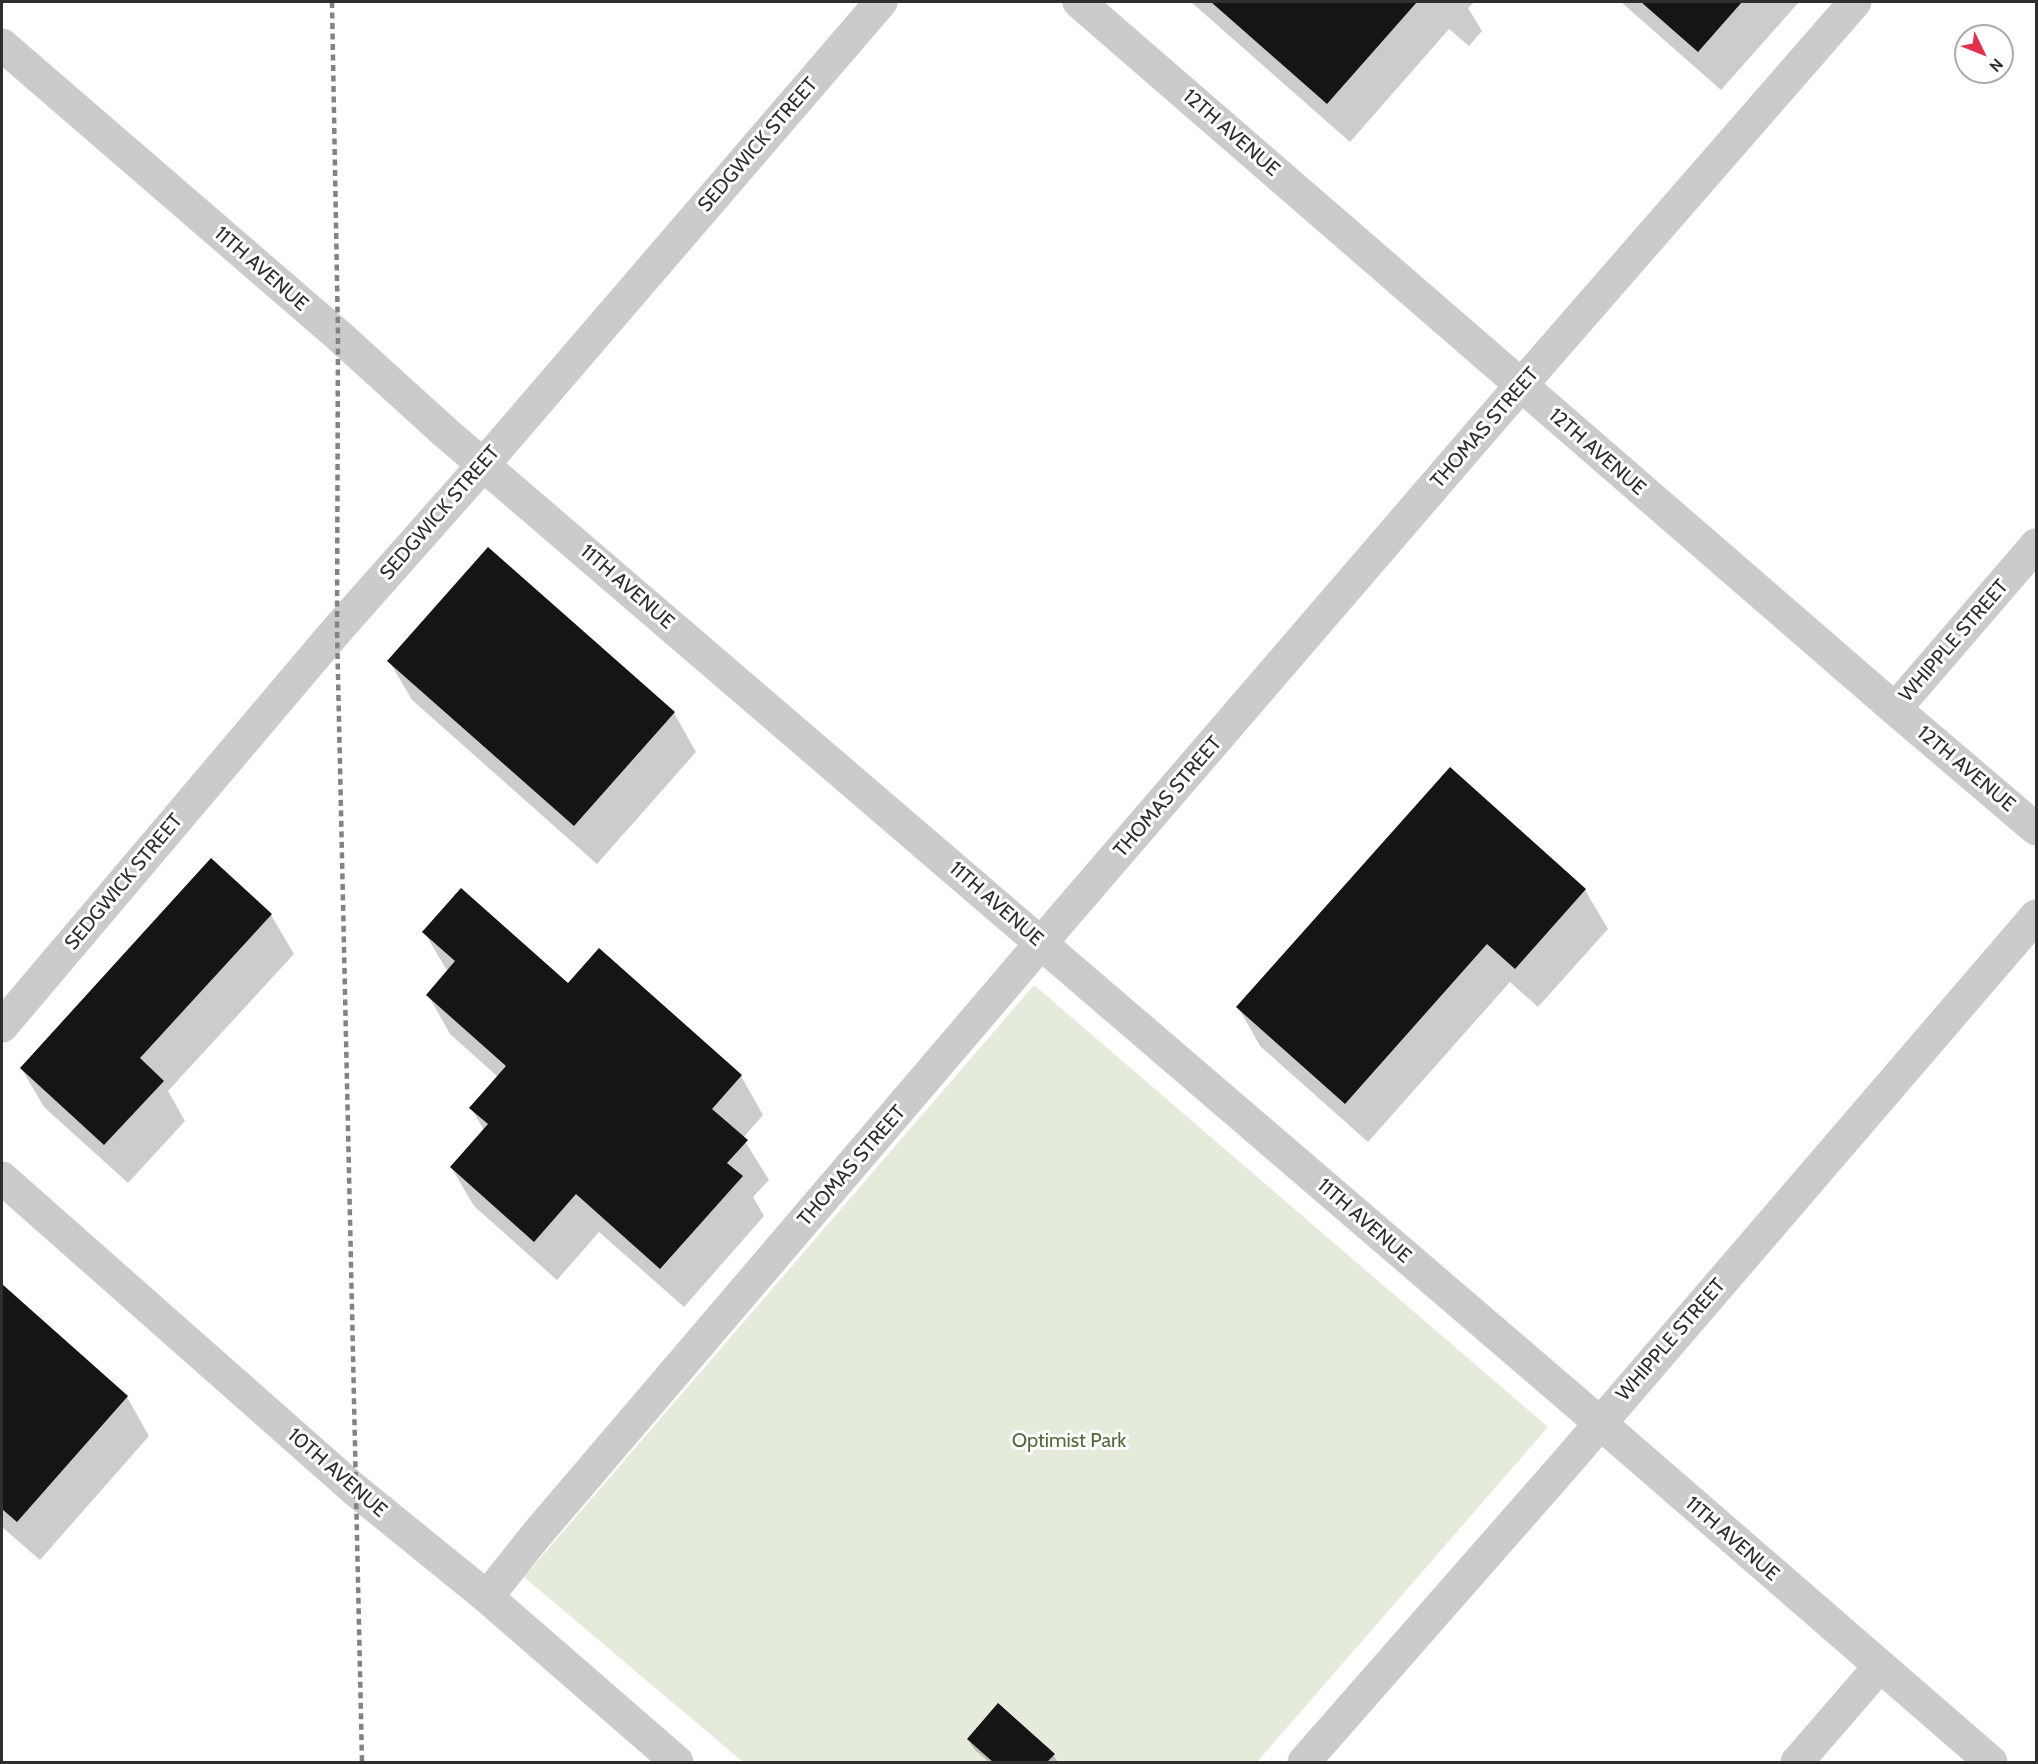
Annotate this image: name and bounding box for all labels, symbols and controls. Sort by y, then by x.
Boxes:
north arrow [1954,24,2014,84]
text: N [1985,55,2007,76]
street label: SEDGWICK STREET [693,73,823,217]
street label: 12TH AVENUE [1178,84,1284,182]
street label: 11TH AVENUE [209,222,313,316]
street label: THOMAS STREET [1426,363,1544,493]
street label: 12TH AVENUE [1544,403,1650,501]
street label: SEDGWICK STREET [375,441,505,585]
street label: 11TH AVENUE [575,540,679,634]
street label: WHIPPLE STREET [1894,575,2014,707]
street label: 12TH AVENUE [1912,721,2020,817]
street label: THOMAS STREET [1109,732,1227,862]
street label: SEDGWICK STREET [60,809,188,955]
street label: 11TH AVENUE [944,857,1048,951]
street label: THOMAS STREET [793,1101,911,1231]
street label: 11TH AVENUE [1312,1174,1416,1268]
street label: WHIPPLE STREET [1611,1274,1731,1406]
street label: 10TH AVENUE [282,1423,392,1523]
park label: Optimist Park [1012,1429,1126,1453]
street label: 11TH AVENUE [1680,1492,1784,1586]

